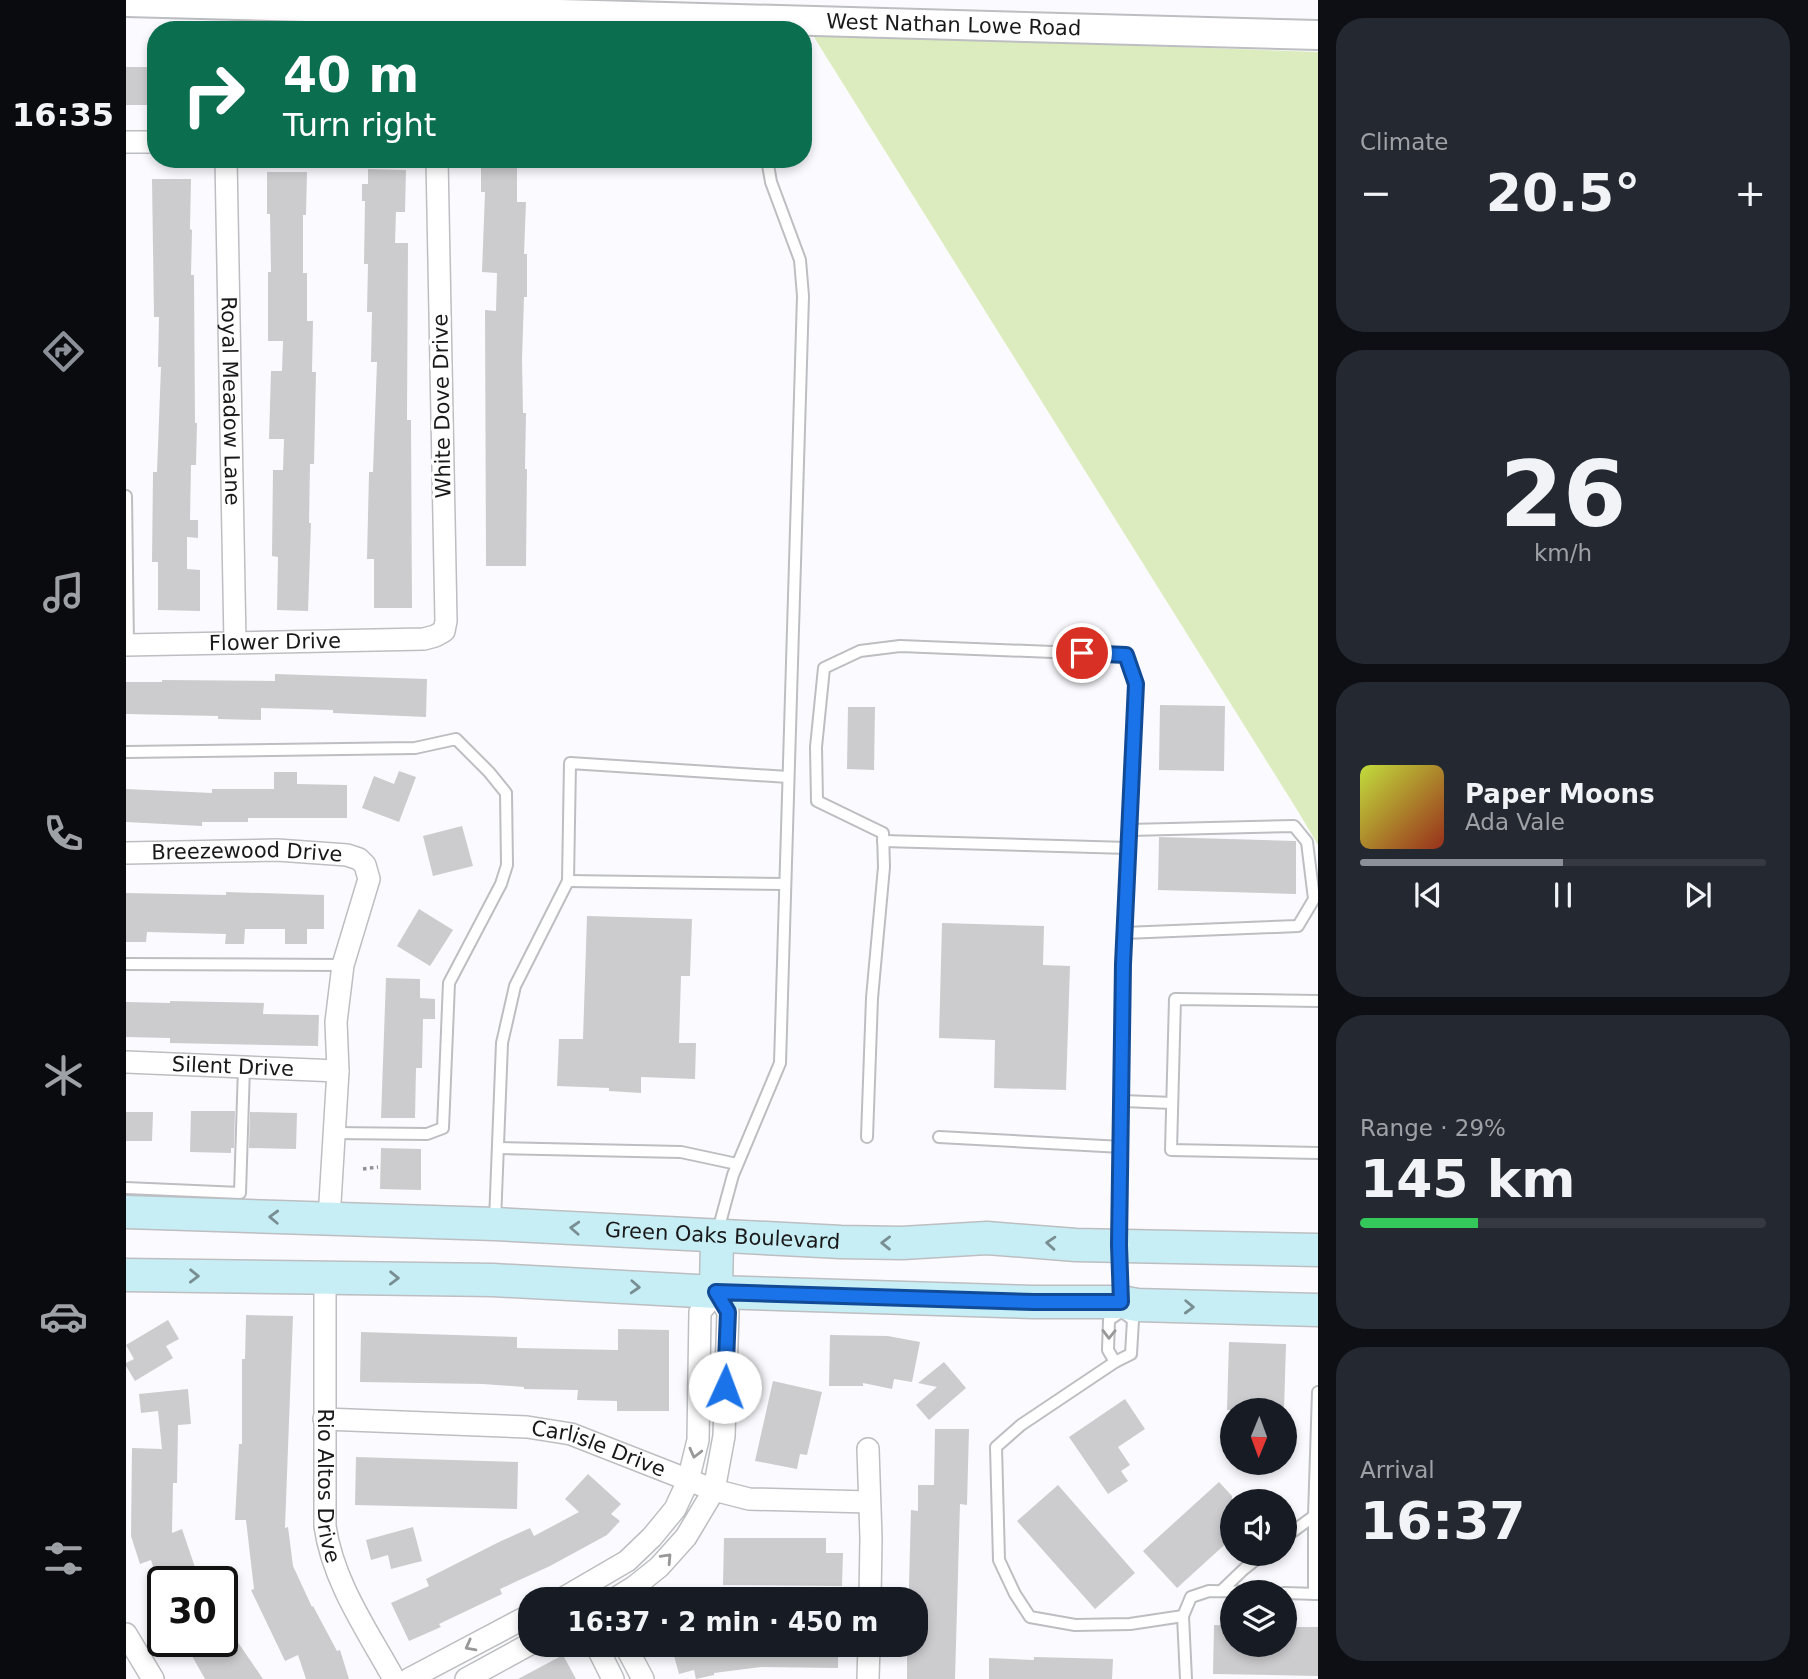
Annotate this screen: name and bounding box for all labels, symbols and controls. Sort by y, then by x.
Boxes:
street label: West Nathan Lowe Road [826,9,1082,40]
text: 40 m [283,47,419,104]
icon: right [168,49,259,140]
text: 16:35 [12,96,114,134]
text: Turn right [283,106,436,144]
text: Climate [1360,129,1449,155]
text: 20.5° [1486,163,1640,223]
text: − [1360,171,1392,215]
text: + [1734,171,1766,215]
street label: Royal Meadow Lane [217,296,244,506]
street label: White Dove Drive [428,313,456,499]
icon: directions [39,327,88,376]
text: 26 [1500,442,1626,547]
text: km/h [1534,540,1592,566]
icon: music [39,568,88,617]
pin [1052,623,1112,683]
street label: Flower Drive [209,629,341,655]
icon: arrive [1063,634,1101,672]
text: Paper Moons [1465,779,1655,809]
icon: phone [39,809,88,858]
text: Ada Vale [1465,809,1565,835]
street label: Breezewood Drive [151,838,343,867]
icon: previous [1409,876,1447,914]
icon: pause [1544,876,1582,914]
icon: next [1679,876,1717,914]
icon: climate [39,1051,88,1100]
street label: Silent Drive [171,1052,294,1081]
text: Range · 29% [1360,1115,1506,1141]
text: 145 km [1360,1149,1575,1209]
one-way arrow [269,1209,279,1225]
street label: Green Oaks Boulevard [604,1218,841,1254]
one-way arrow [569,1221,580,1236]
one-way arrow [881,1235,891,1251]
one-way arrow [1045,1236,1056,1251]
one-way arrow [189,1268,200,1284]
one-way arrow [388,1271,399,1286]
one-way arrow [630,1280,641,1295]
icon: car [39,1292,88,1341]
one-way arrow [1184,1299,1195,1314]
one-way arrow [1101,1329,1116,1340]
position arrow [688,1350,762,1424]
north arrow [1220,1398,1297,1475]
map controls [1220,1398,1297,1657]
street label: Rio Altos Drive [313,1409,345,1566]
street label: Carlisle Drive [530,1416,669,1482]
one-way arrow [689,1447,703,1459]
text: Arrival [1360,1457,1435,1483]
button: sound [1220,1489,1297,1566]
text: 16:37 [1360,1491,1526,1551]
icon: filters [39,1534,88,1583]
one-way arrow [658,1553,671,1566]
speed limit sign: 30 [147,1566,238,1657]
button: layers [1220,1580,1297,1657]
text: 16:37 · 2 min · 450 m [568,1607,878,1637]
one-way arrow [465,1638,477,1651]

